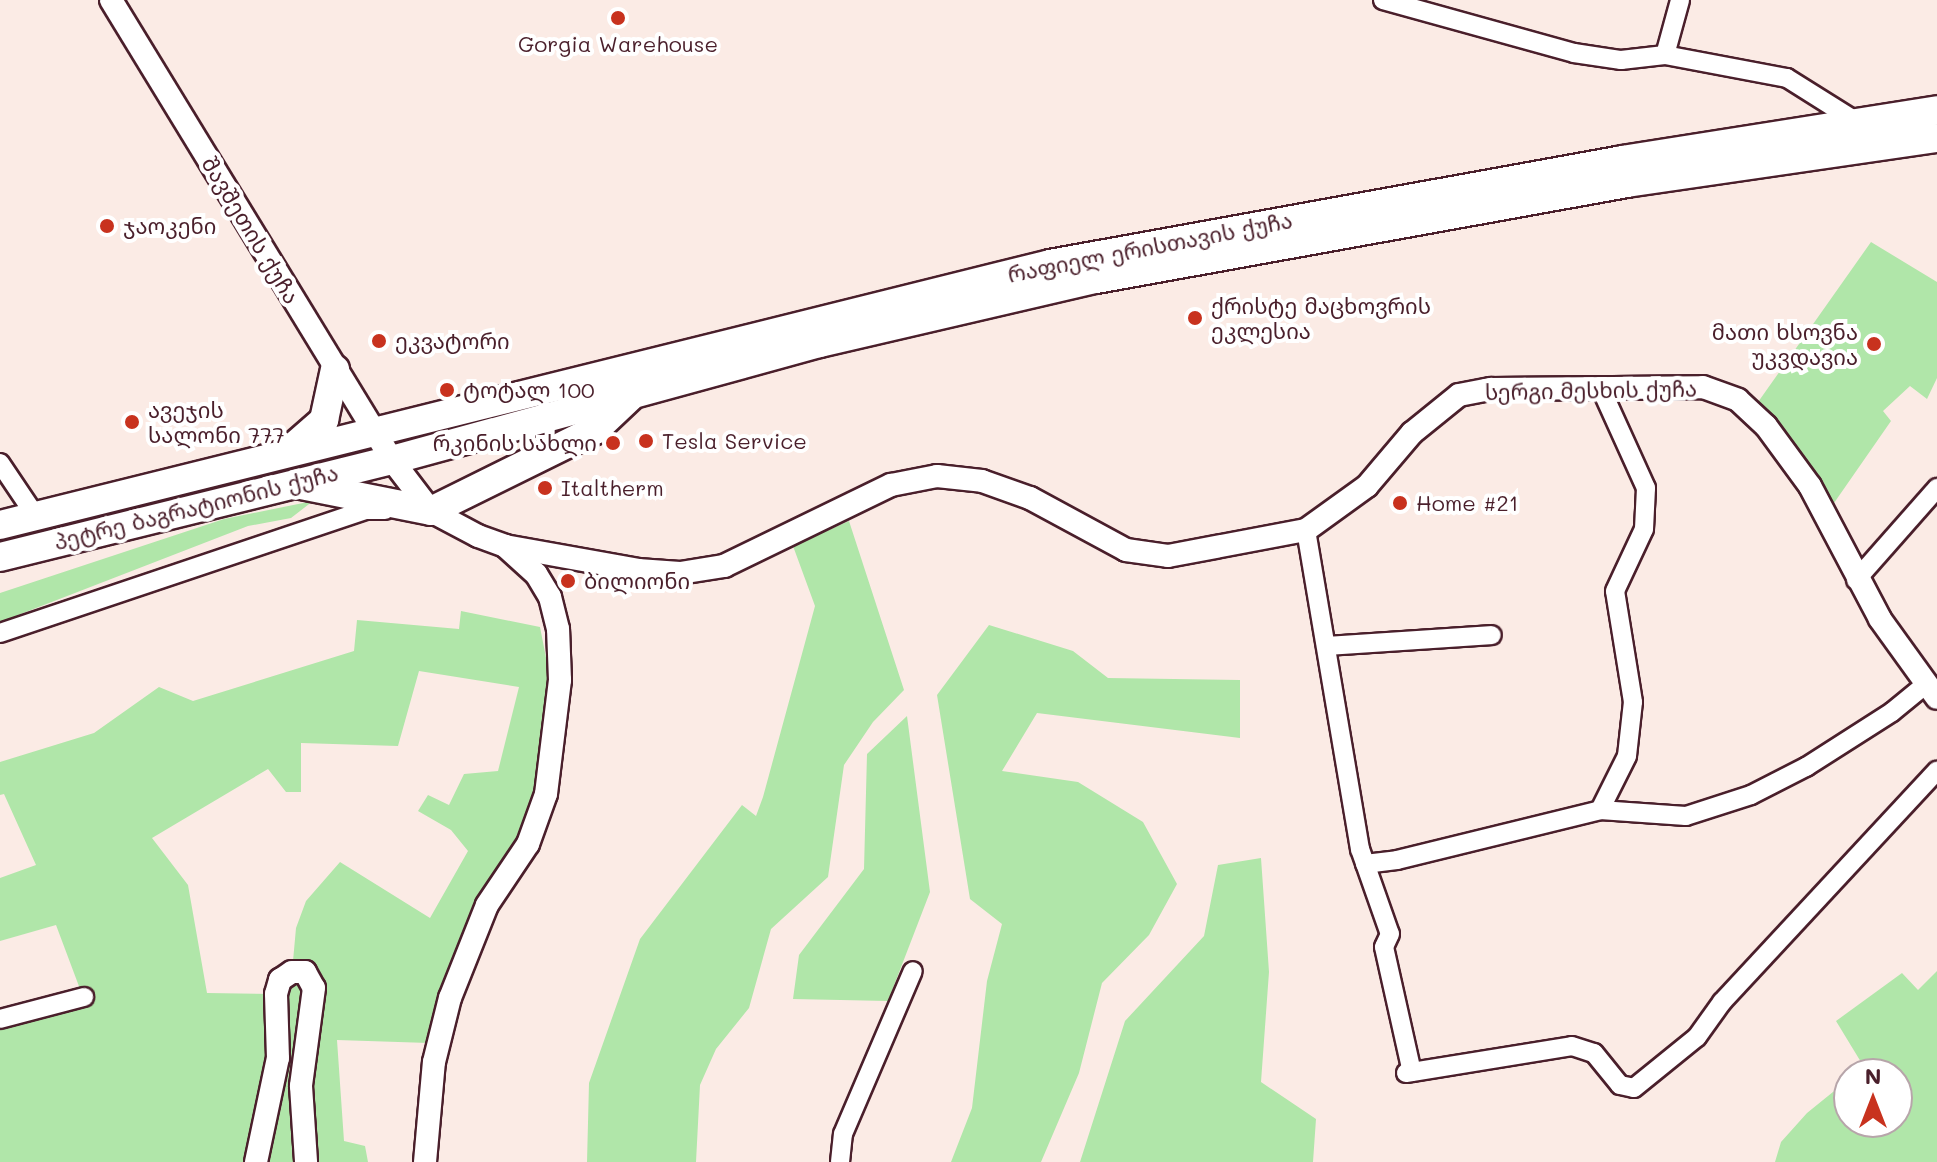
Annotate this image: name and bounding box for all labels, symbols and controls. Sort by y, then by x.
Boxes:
marker: Gorgia Warehouse [609,9,627,27]
place label: Gorgia Warehouse [518,31,718,57]
street label: შავშეთის ქუჩა [197,152,305,308]
street label: რაფიელ ერისთავის ქუჩა [1005,206,1295,288]
place label: ჯაოკენი [123,213,216,239]
marker: ჯაოკენი [98,217,116,235]
place label: ქრისტე მაცხოვრის ეკლესია [1211,292,1431,344]
marker: ქრისტე მაცხოვრის ეკლესია [1186,309,1204,327]
place label: მათი ხსოვნა უკვდავია [1712,318,1858,370]
place label: ეკვატორი [395,328,510,354]
marker: ეკვატორი [370,332,388,350]
marker: მათი ხსოვნა უკვდავია [1865,335,1883,353]
street label: სერგი მესხის ქუჩა [1485,375,1697,405]
place label: ტოტალ 100 [463,377,595,403]
marker: ტოტალ 100 [438,381,456,399]
place label: ავეჯის სალონი 777 [148,396,285,448]
marker: ავეჯის სალონი 777 [123,413,141,431]
place label: Tesla Service [662,428,807,454]
place label: რკინის სახლი [433,430,597,456]
marker: Tesla Service [637,432,655,450]
marker: რკინის სახლი [604,434,622,452]
street label: პეტრე ბაგრატიონის ქუჩა [51,459,341,555]
place label: Italtherm [561,475,664,501]
marker: Italtherm [536,479,554,497]
place label: Home #21 [1416,490,1519,516]
marker: Home #21 [1391,494,1409,512]
place label: ბილიონი [584,568,690,594]
marker: ბილიონი [559,572,577,590]
north arrow [1833,1058,1913,1138]
text: N [1865,1061,1881,1090]

